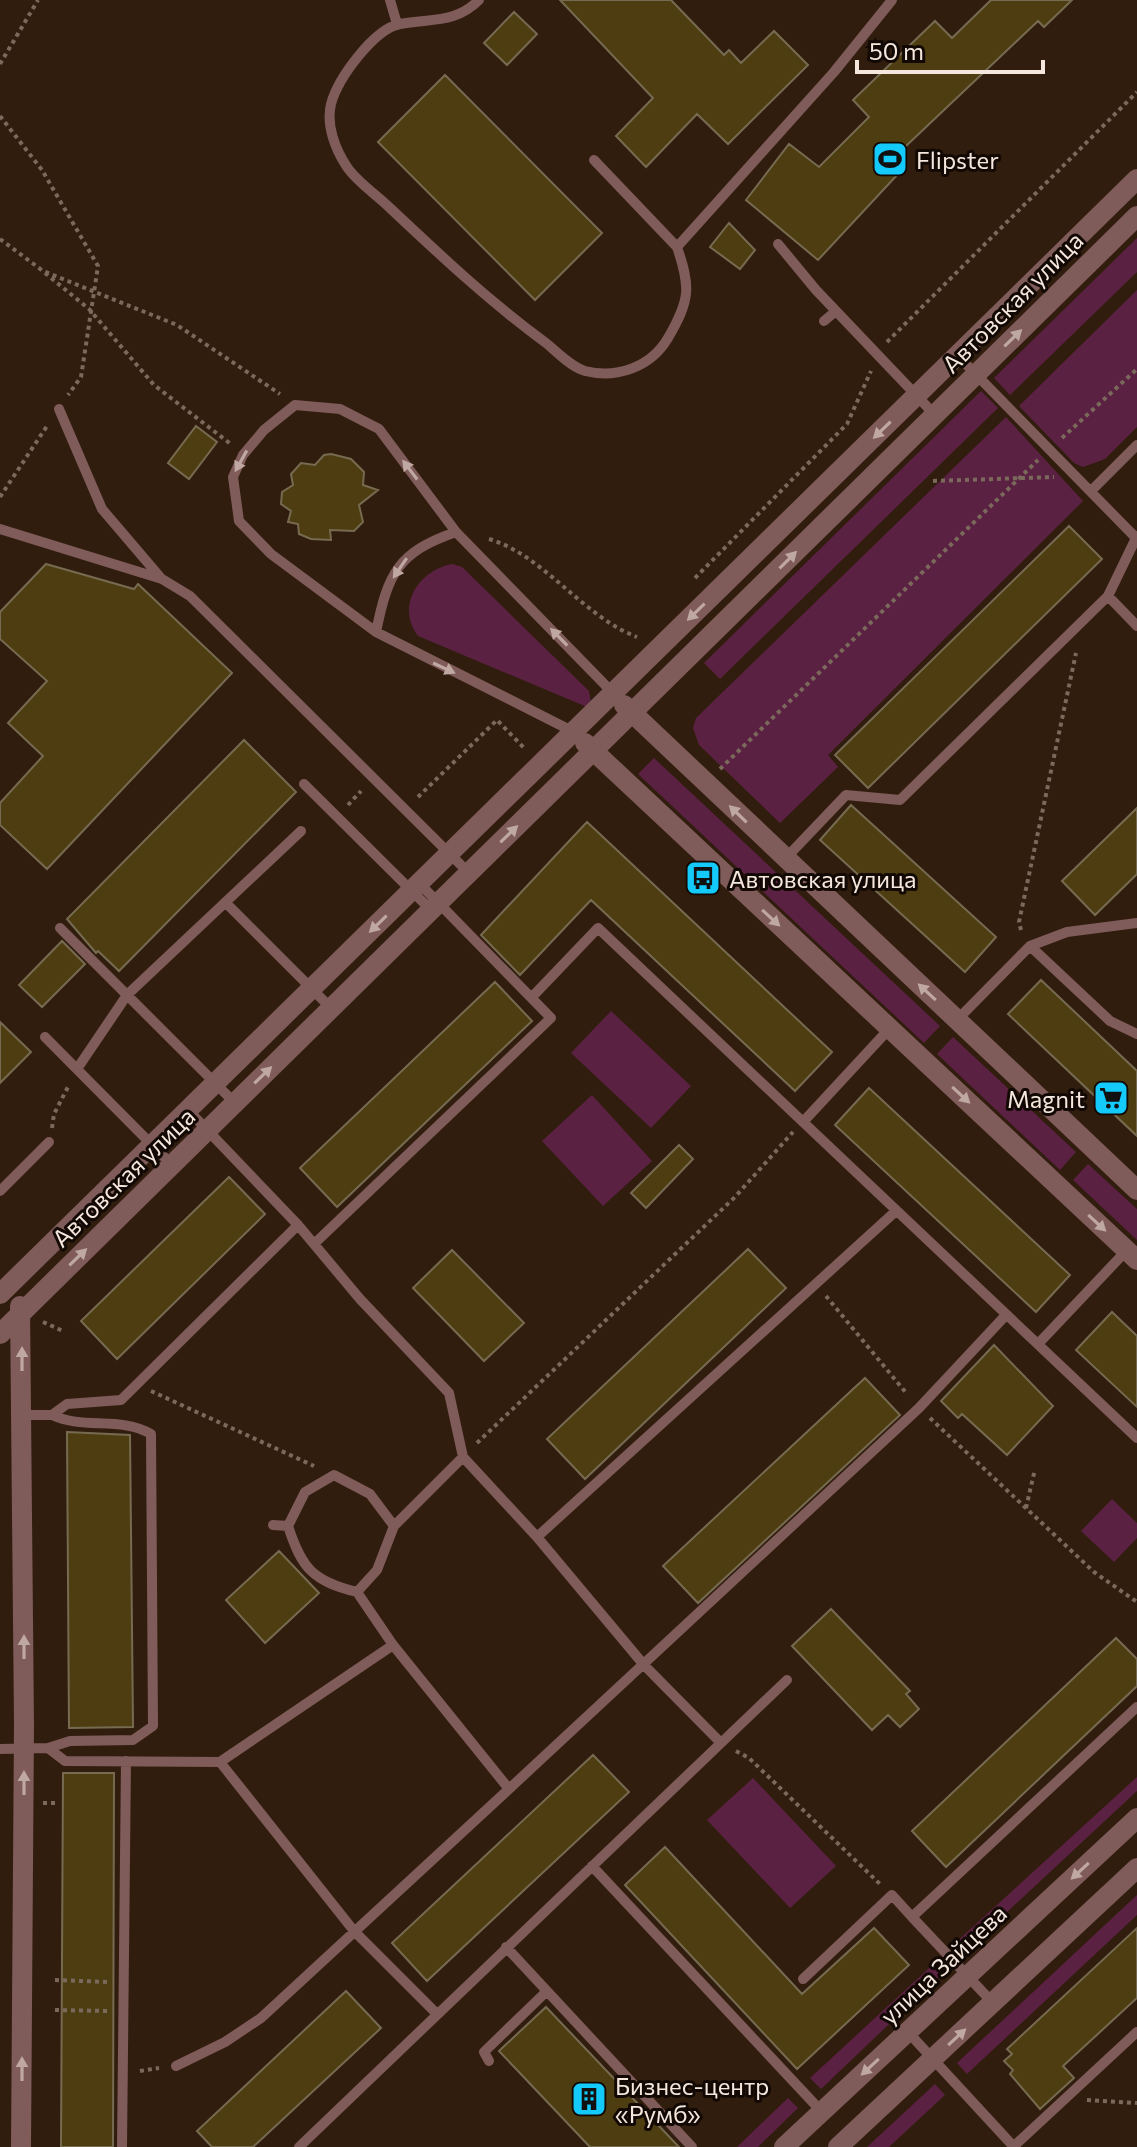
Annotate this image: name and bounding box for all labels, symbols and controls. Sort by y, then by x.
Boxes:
scale bar [857,24,1043,74]
text: 50 m [869,36,924,65]
sports icon: Flipster [871,140,909,178]
place label: Flipster [916,145,999,174]
street label: Автовская улица [935,225,1089,379]
one-way arrow [1003,329,1022,347]
one-way arrow [873,420,892,439]
one-way arrow [234,450,248,472]
one-way arrow [402,459,418,480]
one-way arrow [778,551,797,570]
one-way arrow [392,557,407,578]
one-way arrow [687,602,706,621]
one-way arrow [550,628,568,647]
one-way arrow [433,661,456,675]
one-way arrow [729,805,748,823]
one-way arrow [499,825,518,844]
bus stop icon: Автовская улица [684,859,722,897]
place label: Автовская улица [729,864,917,893]
one-way arrow [762,908,781,926]
one-way arrow [369,914,388,932]
one-way arrow [918,983,937,1001]
one-way arrow [253,1066,272,1085]
supermarket icon: Magnit [1092,1079,1130,1117]
place label: Magnit [1007,1084,1085,1113]
one-way arrow [951,1086,970,1104]
street label: Автовская улица [45,1101,201,1253]
one-way arrow [1087,1213,1106,1231]
one-way arrow [68,1248,87,1267]
one-way arrow [16,1346,28,1371]
one-way arrow [18,1634,30,1659]
one-way arrow [18,1770,30,1795]
one-way arrow [1071,1861,1090,1880]
street label: улица Зайцева [874,1898,1012,2030]
one-way arrow [947,2028,966,2046]
one-way arrow [16,2056,28,2081]
one-way arrow [860,2058,879,2076]
place label: Бизнес-центр «Румб» [615,2071,769,2128]
building icon: Бизнес-центр «Румб» [570,2080,608,2118]

